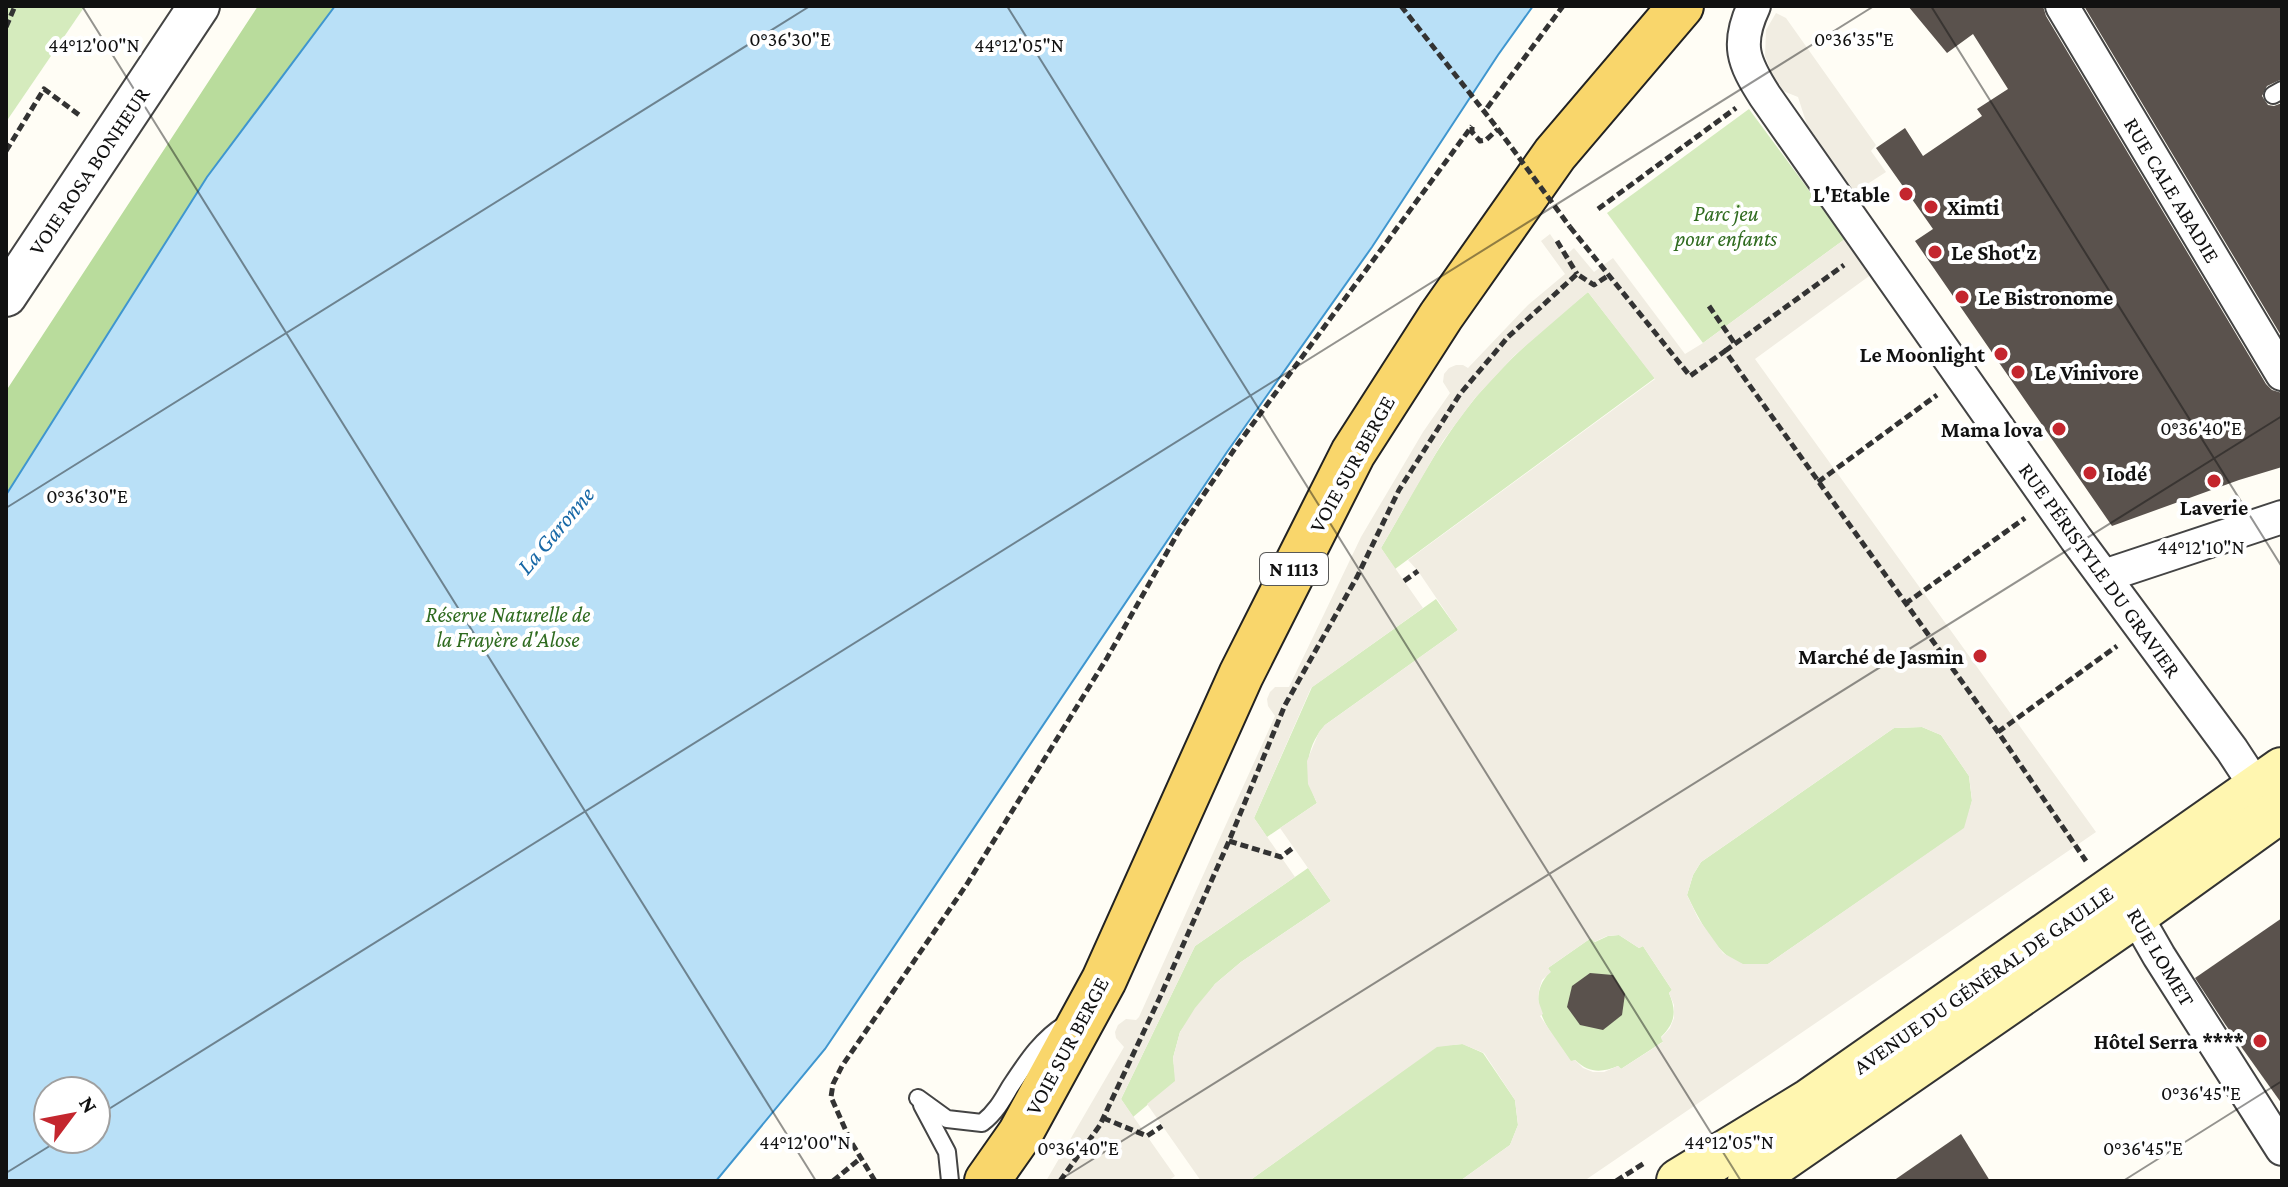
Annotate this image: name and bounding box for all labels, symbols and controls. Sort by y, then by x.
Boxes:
text: 0°36'30"E [749,28,831,50]
text: 0°36'35"E [1814,28,1894,50]
text: 44°12'00"N [48,34,140,56]
text: 44°12'05"N [974,34,1064,56]
street label: VOIE ROSA BONHEUR [23,82,155,260]
street label: RUE CALE ABADIE [2119,113,2225,267]
place label: L'Etable [1813,182,1890,207]
marker: L'Etable [1897,185,1915,203]
place label: Ximti [1947,195,2000,220]
marker: Ximti [1922,198,1940,216]
park label: Parc jeu pour enfants [1673,201,1777,251]
place label: Le Shot'z [1951,240,2037,265]
marker: Le Shot'z [1926,243,1944,261]
place label: Le Bistronome [1978,285,2113,310]
marker: Le Bistronome [1953,288,1971,306]
place label: Le Moonlight [1860,342,1986,367]
marker: Le Moonlight [1992,345,2010,363]
place label: Le Vinivore [2034,360,2139,385]
marker: Le Vinivore [2009,363,2027,381]
street label: VOIE SUR BERGE [1304,391,1400,537]
place label: Mama lova [1941,417,2043,442]
text: 0°36'40"E [2160,417,2242,439]
marker: Mama lova [2050,420,2068,438]
street label: RUE PÉRISTYLE DU GRAVIER [2014,458,2187,683]
place label: Iodé [2106,461,2147,486]
marker: Iodé [2081,464,2099,482]
marker: Laverie [2205,472,2223,490]
water label: La Garonne [511,481,599,579]
text: 0°36'30"E [46,485,128,507]
place label: Laverie [2180,495,2248,520]
text: 44°12'10"N [2157,536,2245,558]
road number: N 1113 [1260,553,1328,585]
park label: Réserve Naturelle de la Frayère d'Alose [426,602,591,652]
place label: Marché de Jasmin [1798,644,1964,669]
marker: Marché de Jasmin [1971,647,1989,665]
street label: AVENUE DU GÉNÉRAL DE GAULLE [1848,881,2118,1079]
street label: RUE LOMET [2122,903,2200,1011]
street label: VOIE SUR BERGE [1020,973,1114,1119]
place label: Hôtel Serra **** [2094,1029,2244,1054]
marker: Hôtel Serra **** [2251,1032,2269,1050]
north arrow [32,1075,112,1155]
text: 0°36'45"E [2161,1082,2241,1104]
text: N [74,1092,103,1118]
text: 44°12'00"N [759,1131,851,1153]
text: 44°12'05"N [1684,1131,1774,1153]
text: 0°36'40"E [1037,1137,1119,1159]
text: 0°36'45"E [2103,1137,2183,1159]

